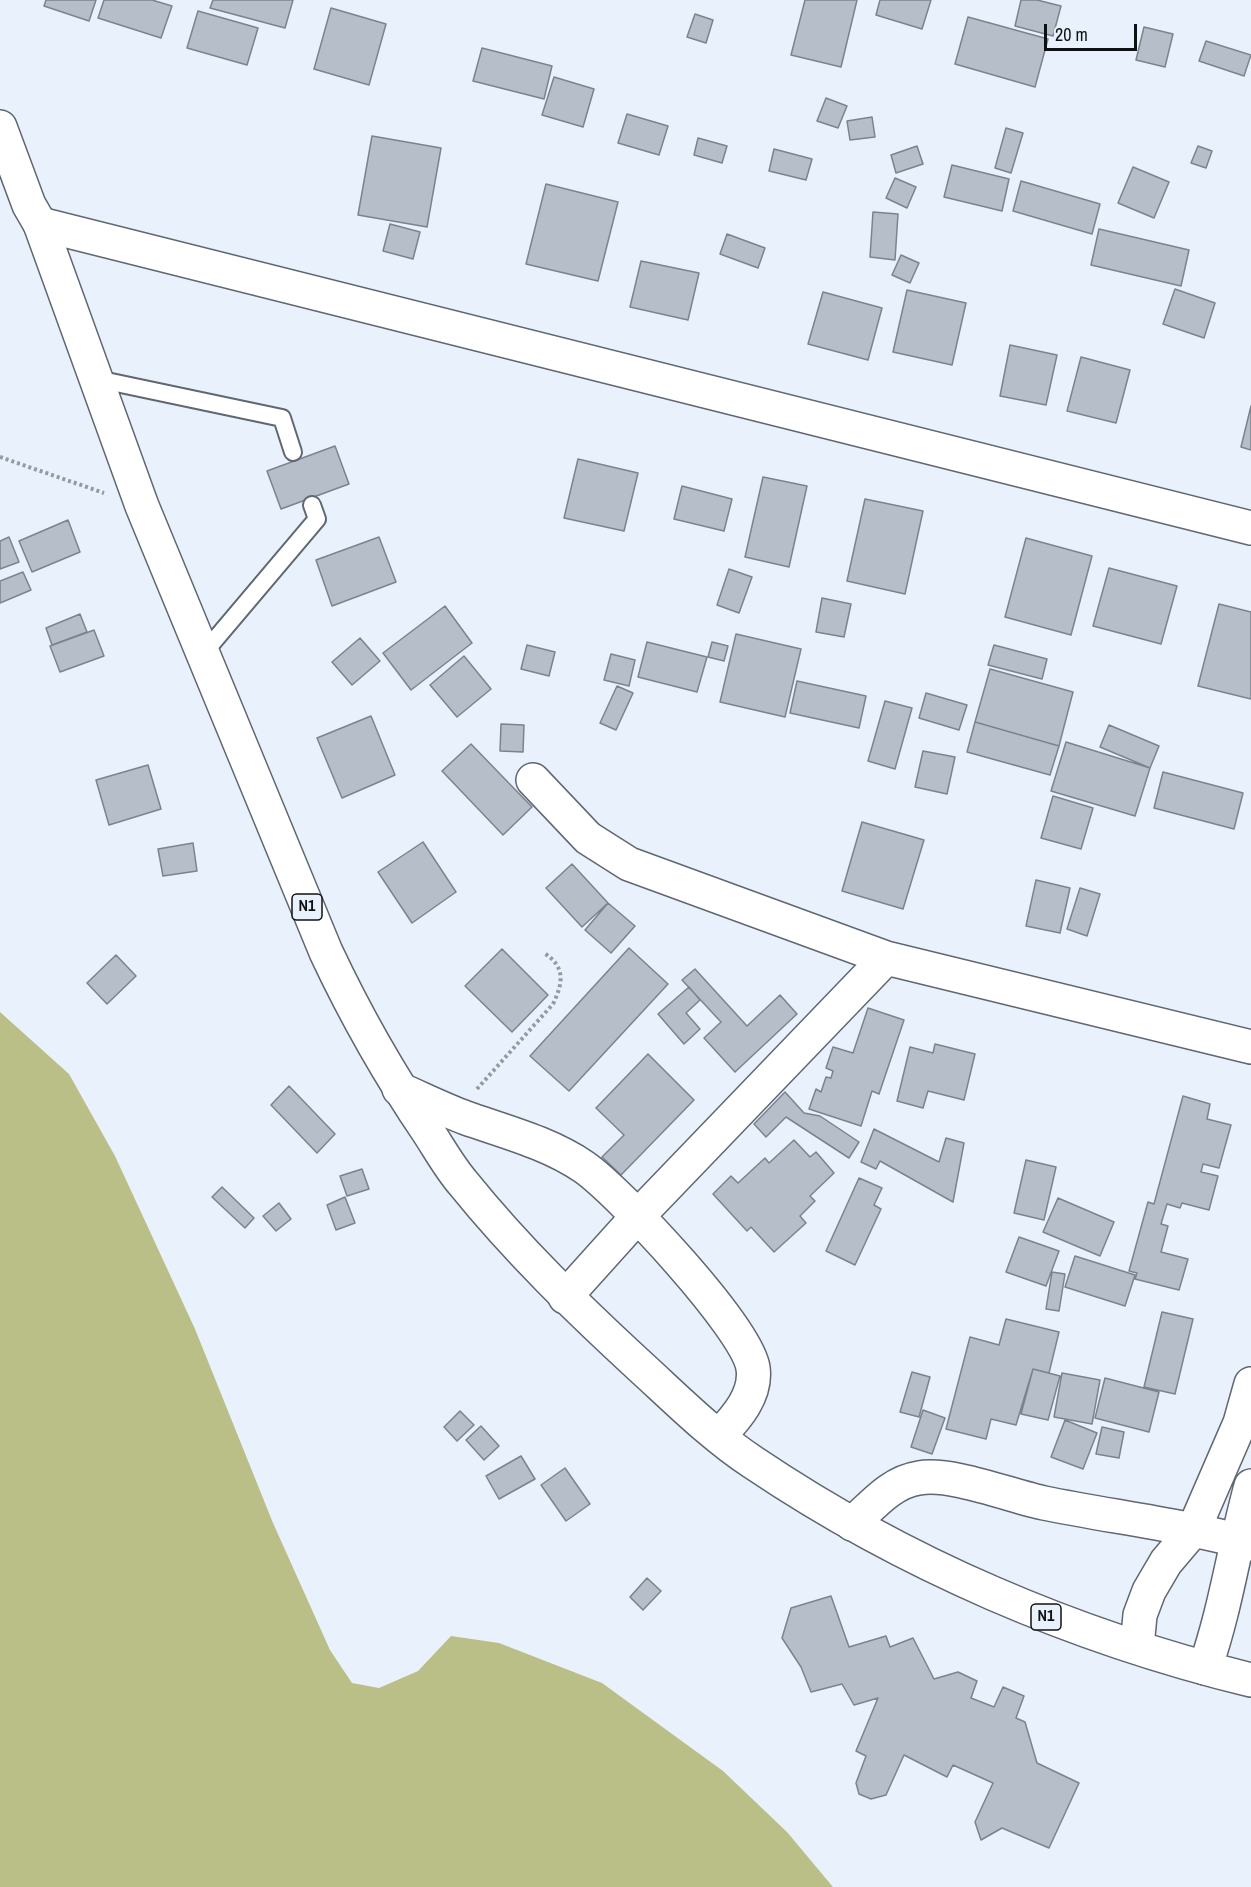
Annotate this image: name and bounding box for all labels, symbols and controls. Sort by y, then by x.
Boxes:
scale bar [1047,12,1140,50]
text: 20 m [1055,22,1088,47]
road number: N1 [292,894,322,920]
road number: N1 [1031,1604,1061,1630]

